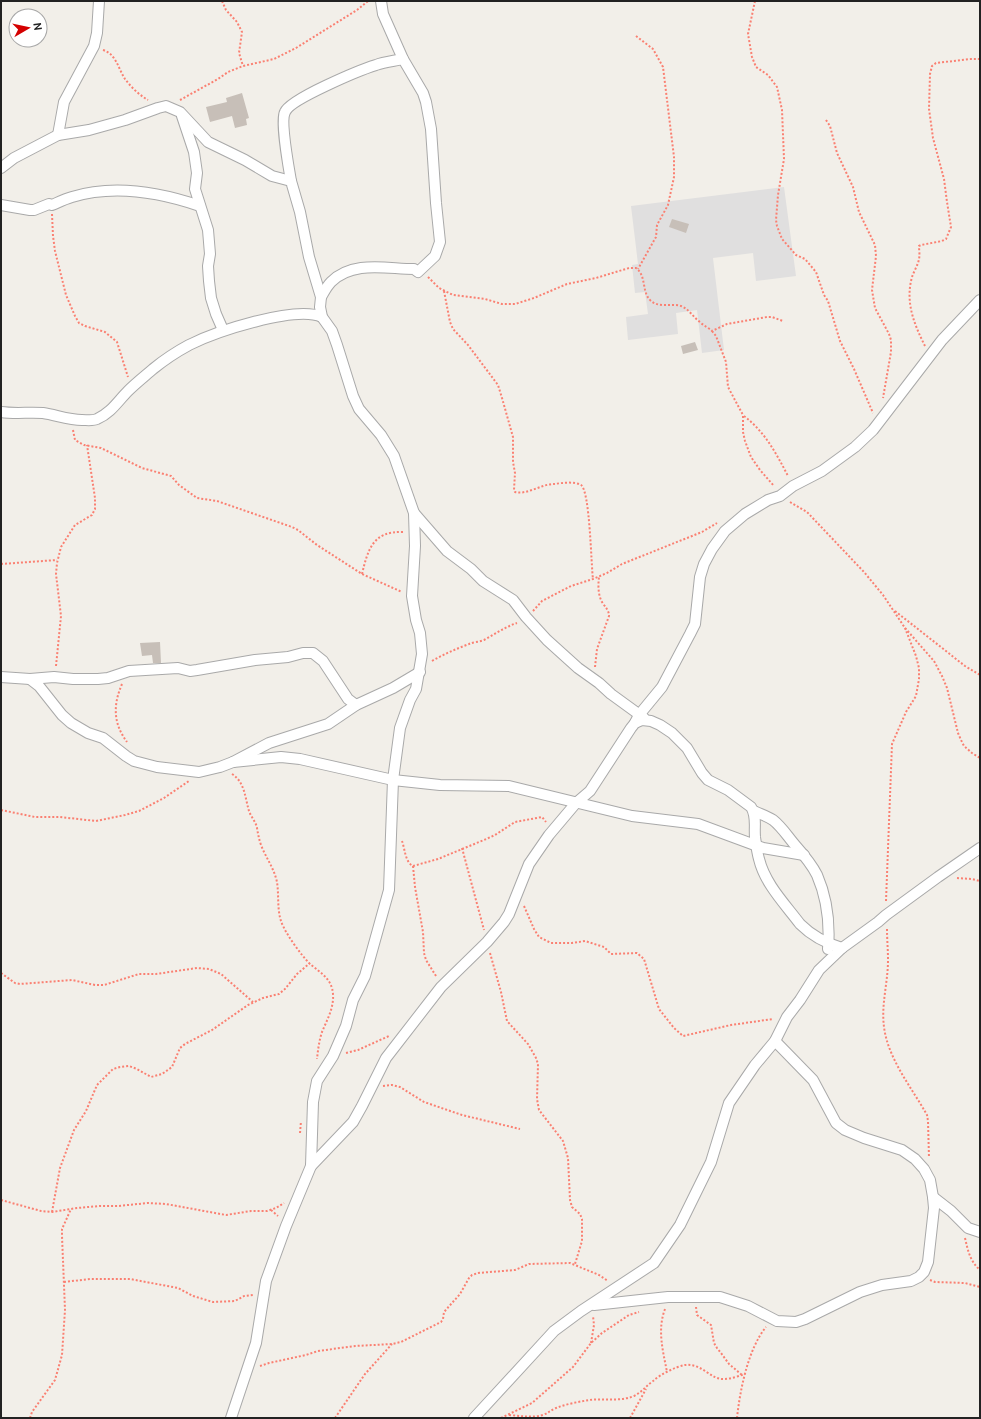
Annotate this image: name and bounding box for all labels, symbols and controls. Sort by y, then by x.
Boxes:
north arrow [8,8,48,48]
text: N [30,21,45,31]

